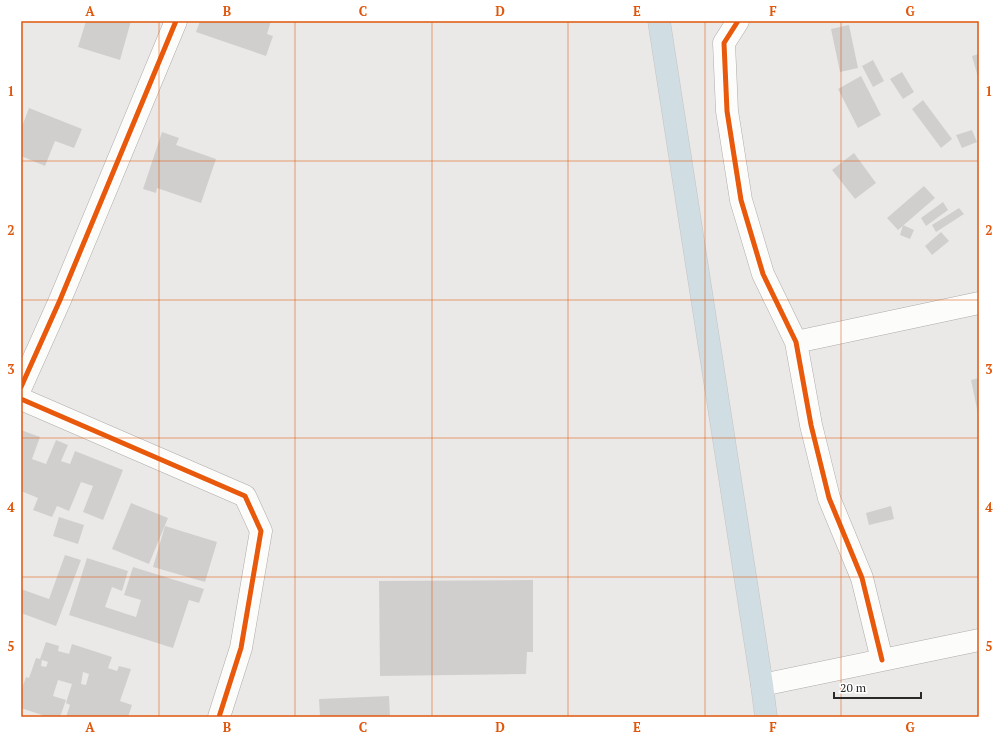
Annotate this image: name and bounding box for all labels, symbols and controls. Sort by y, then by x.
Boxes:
text: A [85,2,95,20]
text: B [223,2,231,20]
text: C [359,2,367,20]
text: D [495,2,505,20]
text: E [633,2,641,20]
text: F [769,2,777,20]
text: G [905,2,915,20]
text: 1 [7,82,15,100]
text: 1 [985,82,993,100]
text: 2 [7,221,15,239]
text: 2 [985,221,993,239]
text: 3 [7,360,15,378]
text: 3 [985,360,993,378]
text: 4 [7,498,15,516]
text: 4 [985,498,993,516]
text: 5 [7,637,15,655]
text: 5 [985,637,993,655]
scale bar [834,674,921,700]
text: 20 m [840,680,867,695]
text: A [85,718,95,736]
text: B [223,718,231,736]
text: C [359,718,367,736]
text: D [495,718,505,736]
text: E [633,718,641,736]
text: F [769,718,777,736]
text: G [905,718,915,736]

